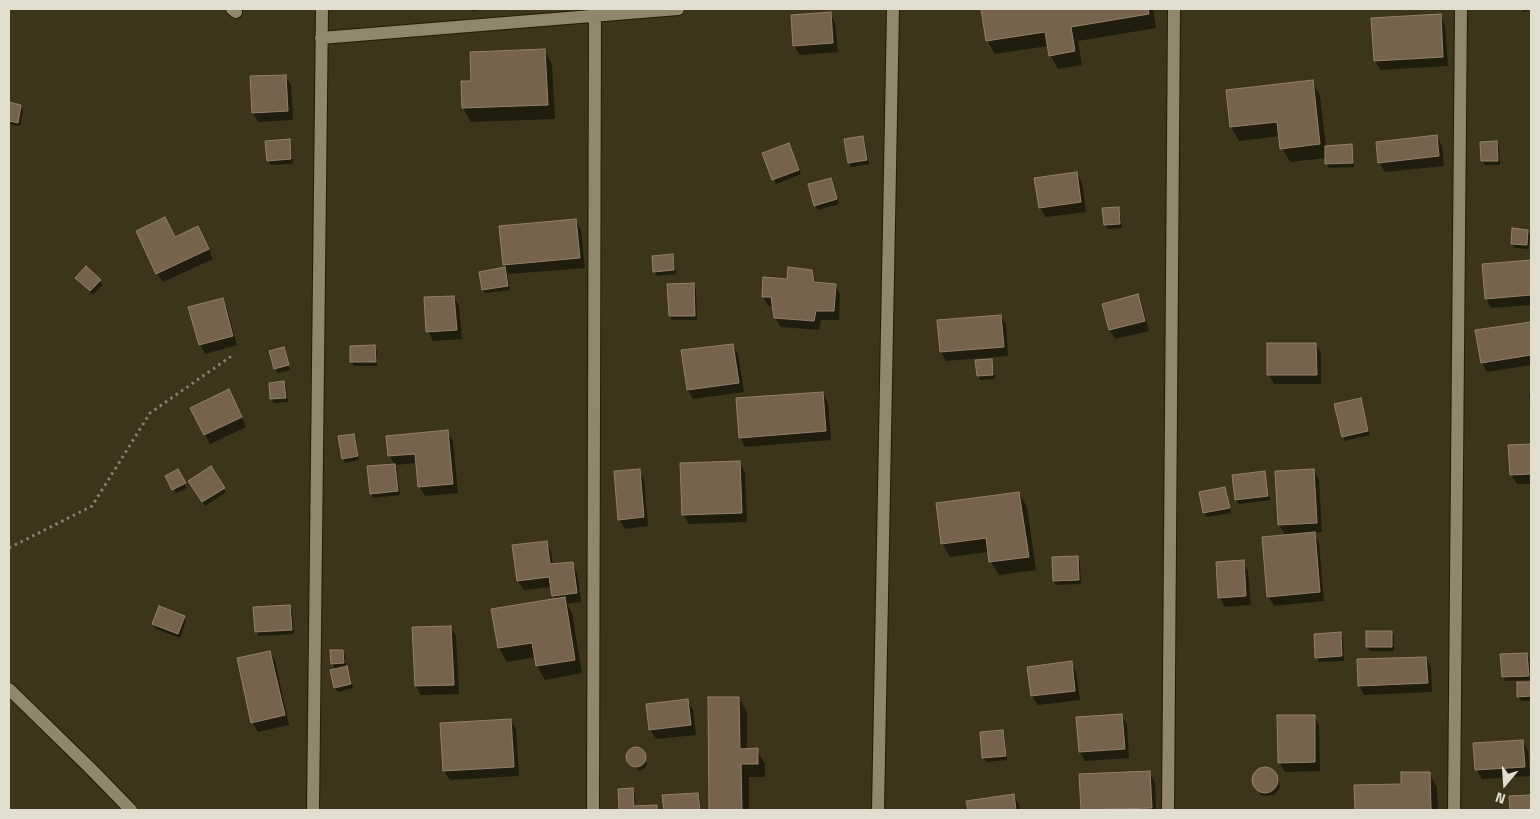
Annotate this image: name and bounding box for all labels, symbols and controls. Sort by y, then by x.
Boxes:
north arrow [1480,759,1530,809]
text: N [1492,787,1508,810]

